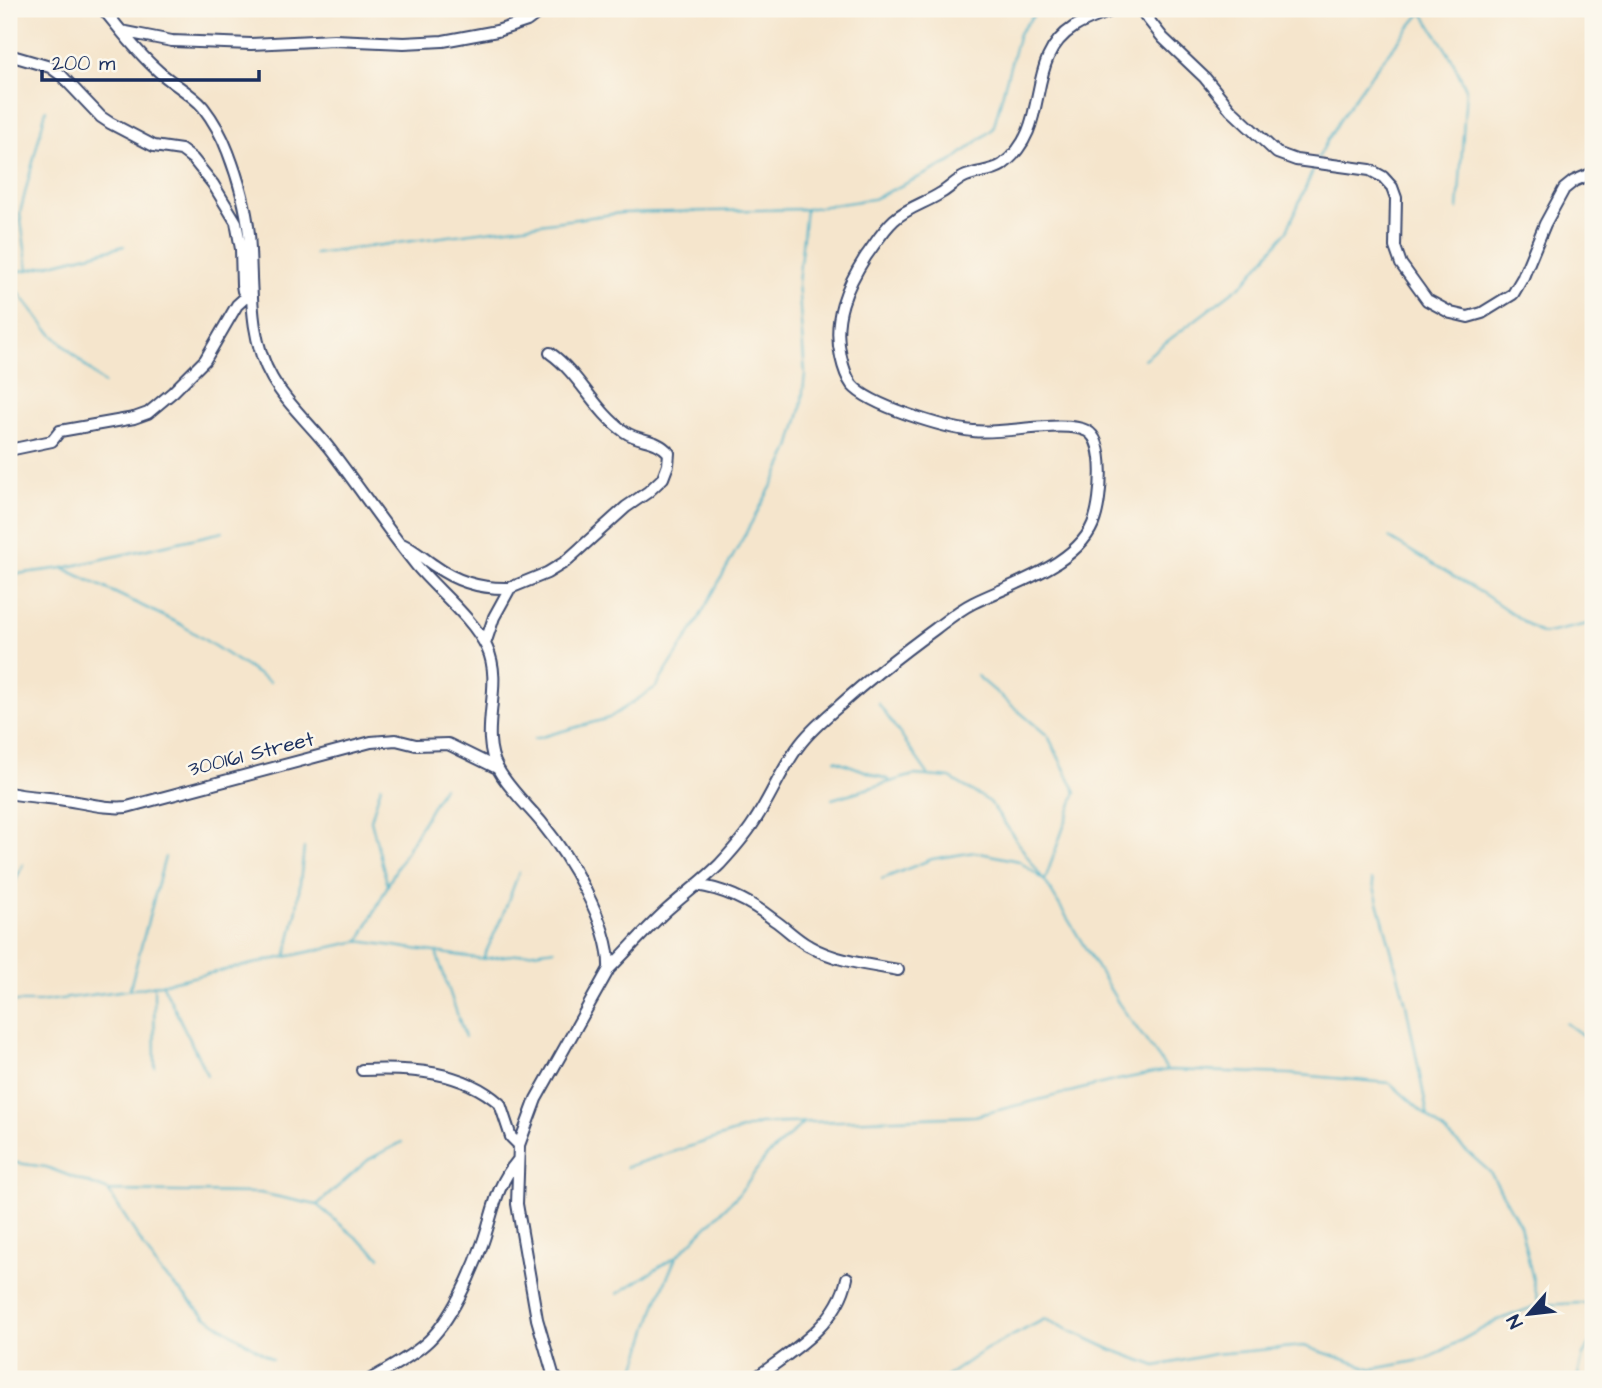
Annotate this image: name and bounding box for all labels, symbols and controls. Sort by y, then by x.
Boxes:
scale bar [42,38,259,82]
text: 200 m [52,49,116,78]
street label: 300161 Street [185,724,318,784]
north arrow [1494,1280,1564,1350]
text: N [1501,1310,1530,1333]

